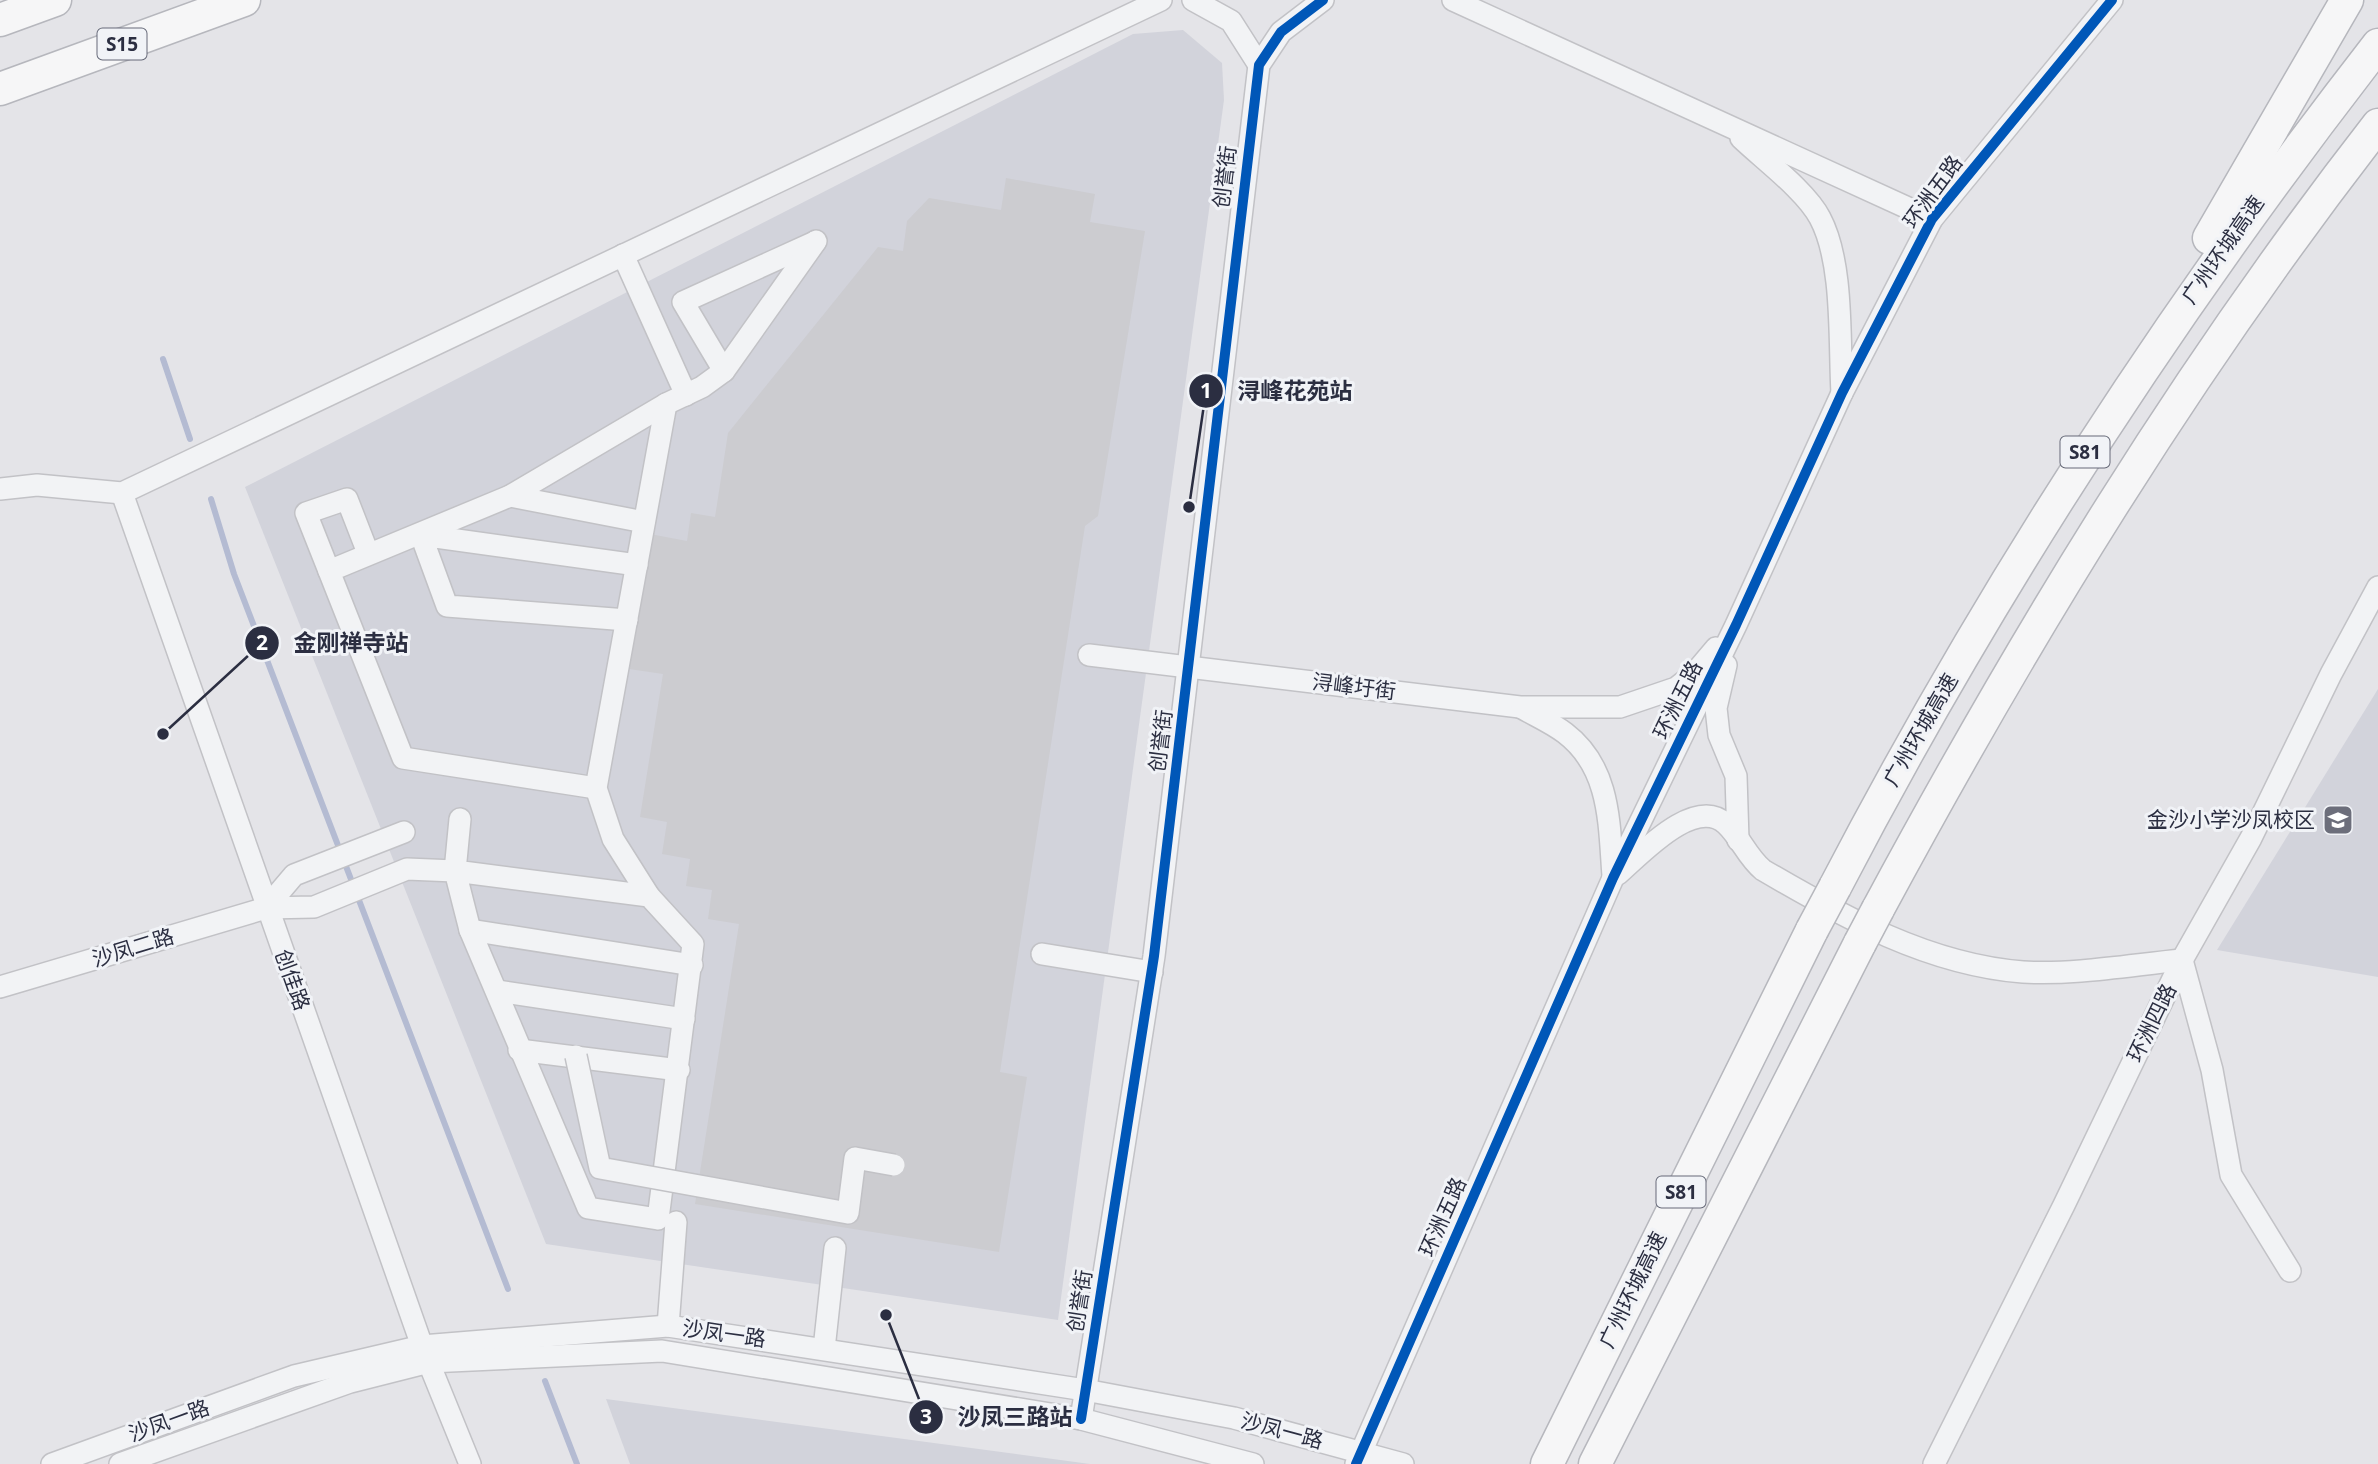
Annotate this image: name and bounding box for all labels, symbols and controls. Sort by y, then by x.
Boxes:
road number: S15 [97,28,146,60]
street label: 创誉街 [1206,144,1242,210]
street label: 环洲五路 [1896,149,1968,234]
street label: 广州环城高速 [2175,190,2270,309]
callout: 浔峰花苑站 [1189,369,1367,413]
text: 浔峰花苑站 [1238,374,1353,406]
text: 1 [1200,376,1212,404]
road number: S81 [2060,436,2110,467]
callout: 金刚禅寺站 [244,621,422,665]
text: 金刚禅寺站 [294,626,409,658]
text: 2 [256,628,268,656]
street label: 环洲五路 [1646,656,1708,743]
street label: 浔峰圩街 [1311,667,1398,705]
street label: 广州环城高速 [1877,668,1964,791]
street label: 创誉街 [1142,708,1178,774]
school or university icon: 金沙小学沙凤校区 [2321,803,2355,837]
place label: 金沙小学沙凤校区 [2147,805,2315,833]
street label: 沙凤二路 [88,921,177,973]
street label: 创佳路 [269,945,317,1014]
street label: 环洲四路 [2120,979,2182,1066]
street label: 环洲五路 [1412,1173,1472,1261]
road number: S81 [1656,1176,1706,1208]
street label: 广州环城高速 [1592,1227,1672,1352]
street label: 创誉街 [1060,1268,1098,1334]
street label: 沙凤一路 [681,1313,768,1353]
street label: 沙凤一路 [124,1393,213,1448]
callout: 沙凤三路站 [909,1395,1087,1439]
text: 沙凤三路站 [958,1400,1073,1432]
text: 3 [920,1402,932,1430]
street label: 沙凤一路 [1238,1406,1326,1454]

